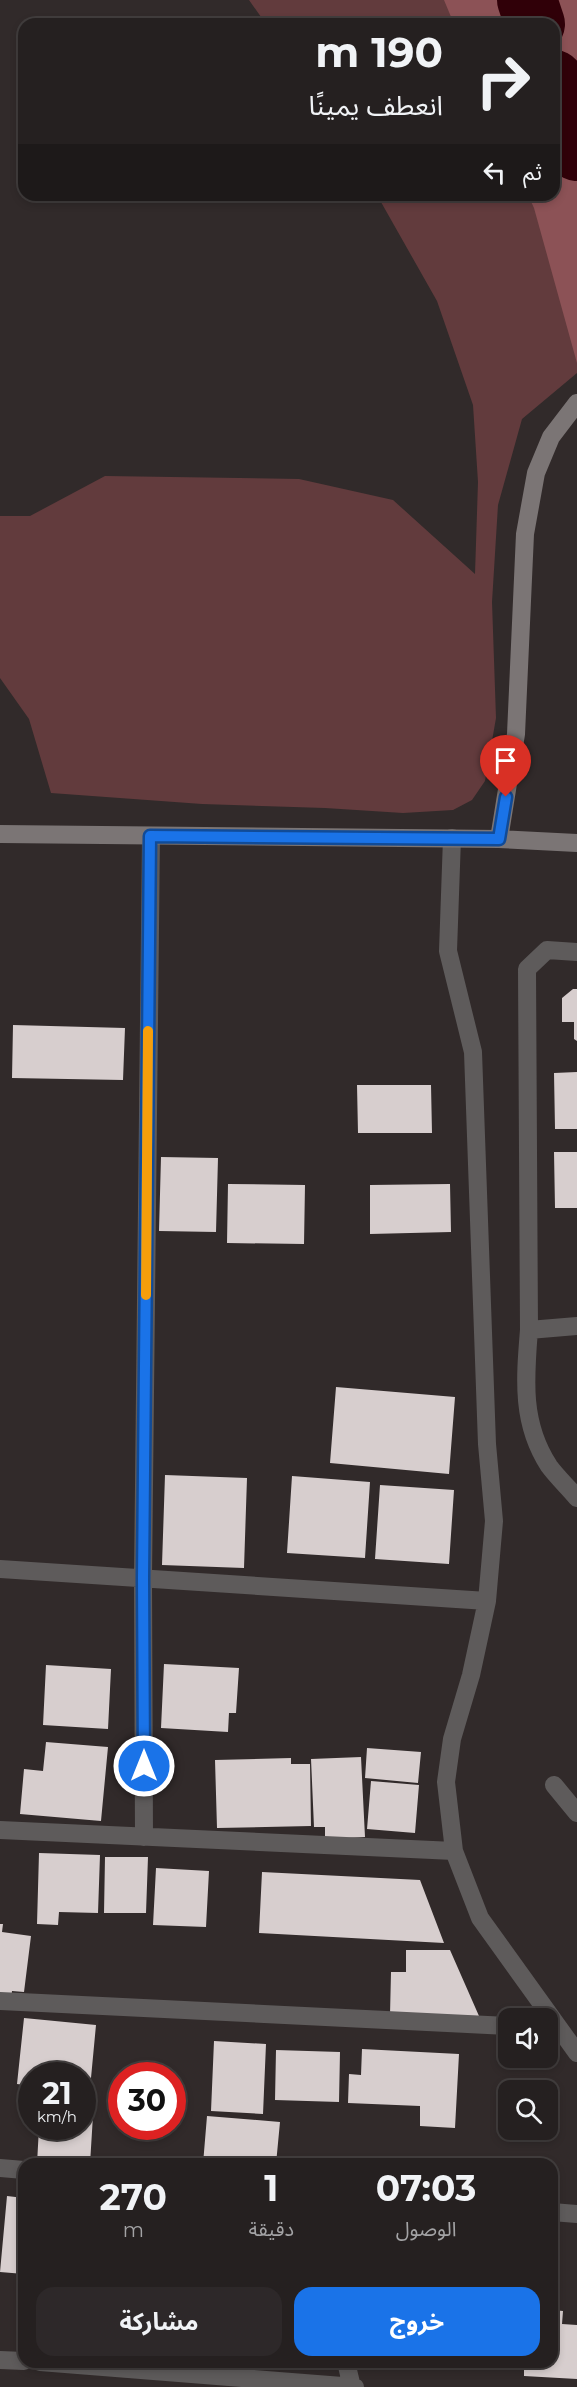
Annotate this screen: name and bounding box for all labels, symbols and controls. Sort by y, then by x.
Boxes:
text: 190 m [315,26,443,78]
icon: right [464,42,542,120]
text: انعطف يمينًا [308,89,443,122]
icon: left [478,156,511,189]
text: ثم [523,159,542,186]
pin [480,735,531,797]
icon: arrive [489,744,522,777]
position arrow [112,1734,176,1798]
map controls [498,2008,558,2140]
button: sound [498,2008,558,2068]
speed limit sign: 30 [108,2062,186,2140]
text: 21 [42,2075,72,2112]
button: search [498,2080,558,2140]
text: km/h [37,2107,77,2126]
text: 1 [264,2166,278,2210]
text: 07:03 [376,2166,476,2210]
text: 270 [100,2175,167,2219]
text: دقيقة [249,2217,294,2241]
text: الوصول [396,2217,456,2241]
text: m [123,2218,144,2242]
button: مشاركة [36,2287,282,2356]
button: خروج [294,2287,540,2356]

